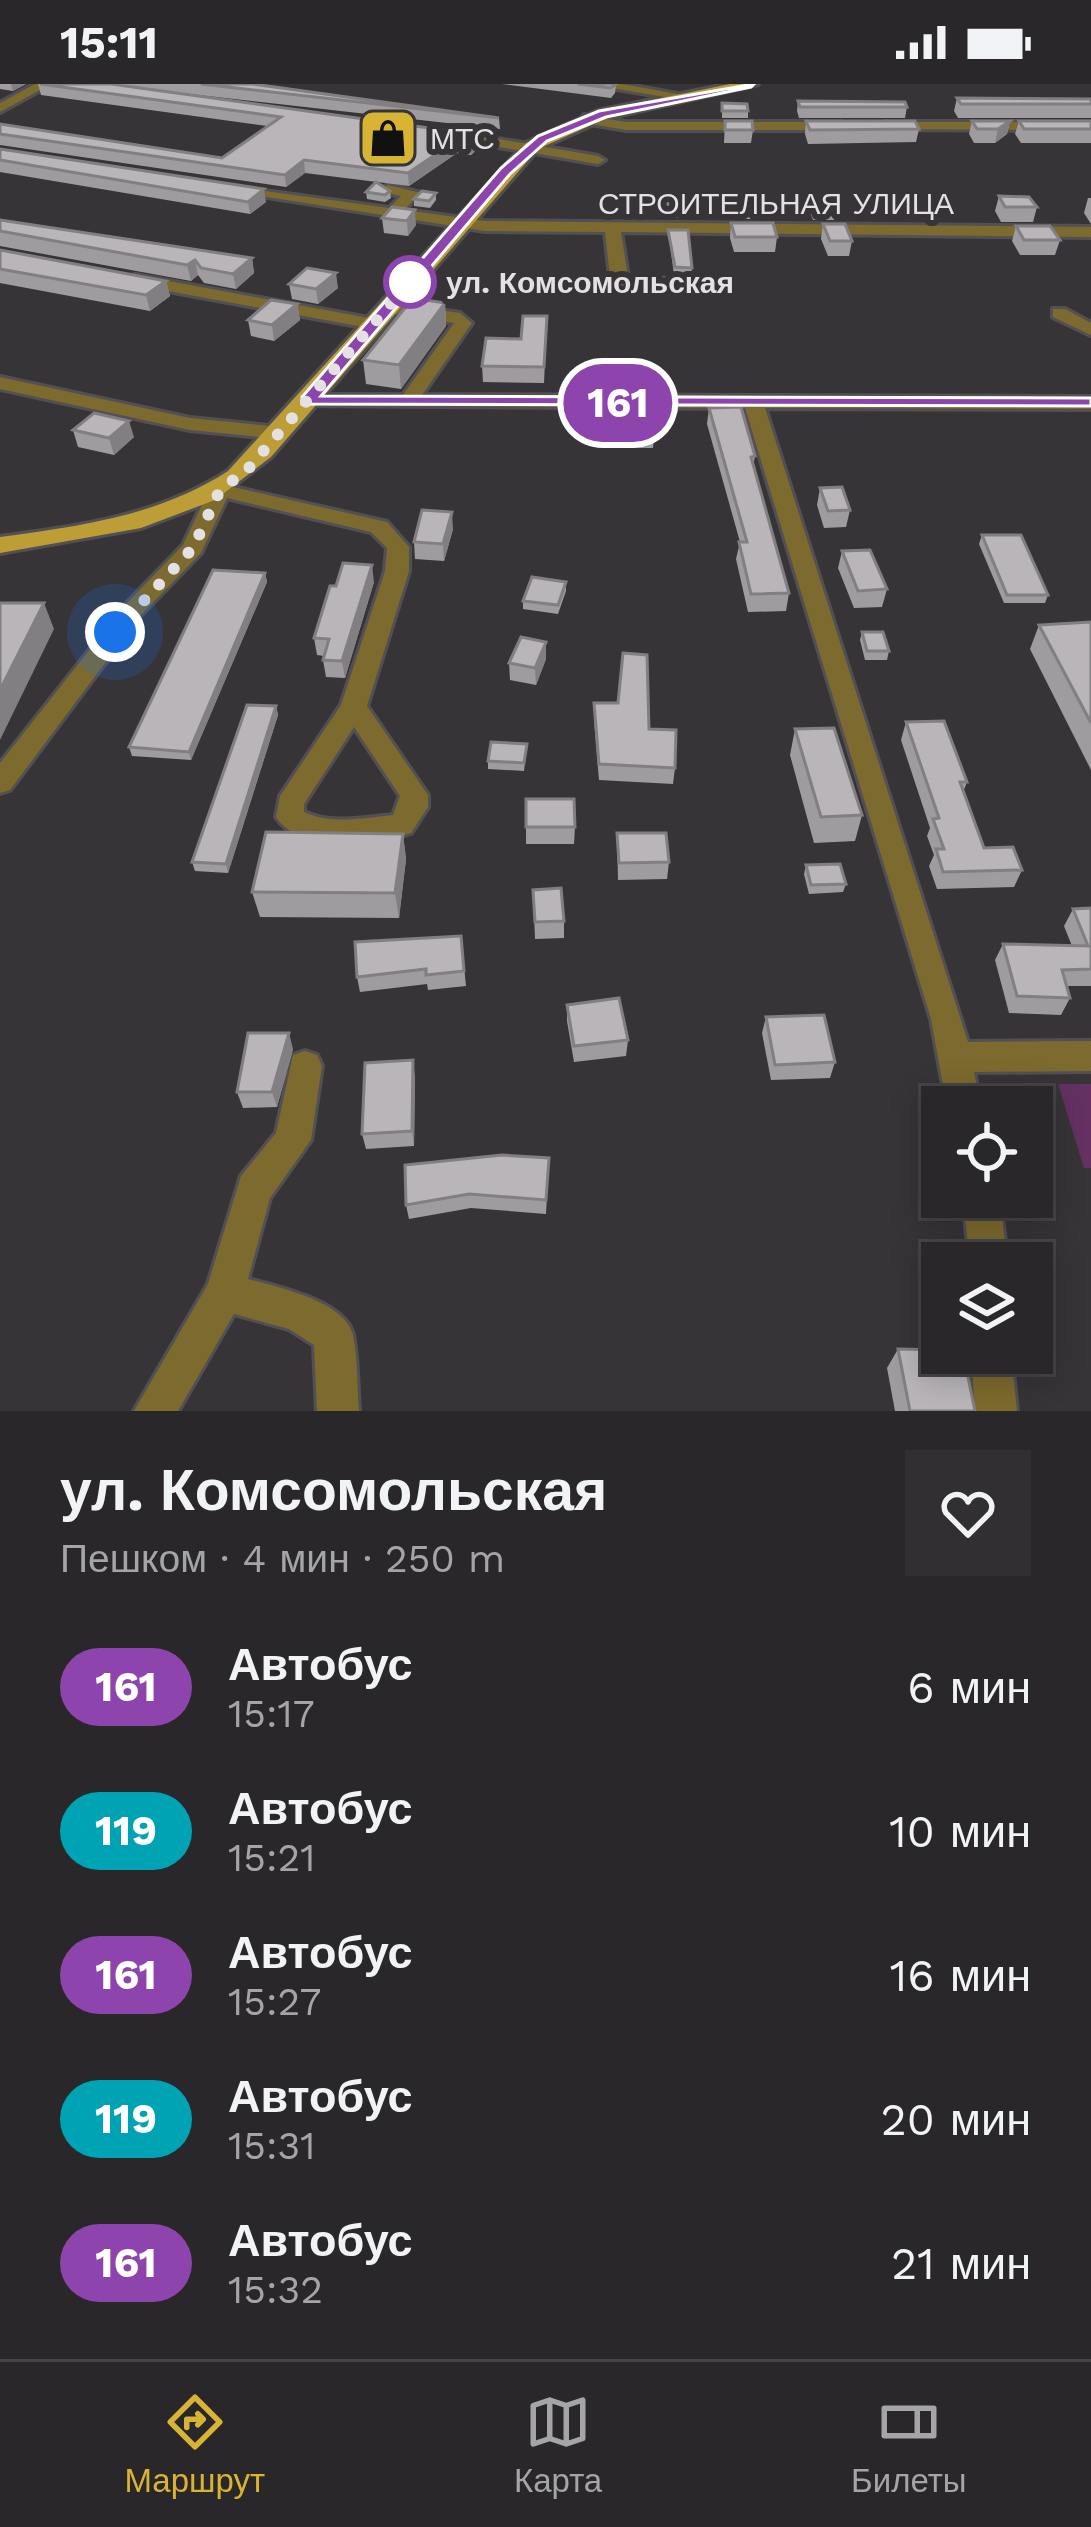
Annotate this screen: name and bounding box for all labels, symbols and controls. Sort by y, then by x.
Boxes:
text: 15:11 [60,16,158,69]
shop icon: МТС [357,107,419,169]
place label: МТС [430,121,495,156]
street label: СТРОИТЕЛЬНАЯ УЛИЦА [598,186,954,221]
marker: ул. Комсомольская [385,257,435,307]
place label: ул. Комсомольская [446,265,734,300]
line badge: 161 [549,364,687,442]
text: 161 [587,378,649,427]
your location [85,602,145,662]
map controls [921,1086,1053,1374]
button: locate [921,1086,1053,1218]
button: layers [921,1242,1053,1374]
button: heart [905,1450,1031,1576]
text: ул. Комсомольская [60,1457,607,1524]
text: Пешком · 4 мин · 250 m [60,1536,505,1581]
text: Автобус [228,1638,413,1691]
text: 6 мин [907,1661,1031,1714]
text: 161 [95,1662,157,1711]
text: 15:17 [228,1691,315,1736]
text: Автобус [228,1782,413,1835]
text: 10 мин [889,1805,1031,1858]
text: 119 [95,1806,157,1855]
text: 15:21 [228,1835,315,1880]
text: Автобус [228,1926,413,1979]
text: 16 мин [890,1949,1031,2002]
text: 161 [95,1950,157,1999]
text: 15:27 [228,1979,321,2024]
text: Автобус [228,2070,413,2123]
text: 20 мин [881,2093,1031,2146]
text: 119 [95,2094,157,2143]
text: 15:31 [228,2123,315,2168]
text: Автобус [228,2214,413,2267]
text: 21 мин [891,2237,1031,2290]
text: 161 [95,2238,157,2287]
text: 15:32 [228,2267,323,2312]
tab: Маршрут [124,2389,265,2500]
tab: Карта [514,2389,602,2500]
tab: Билеты [851,2389,967,2500]

